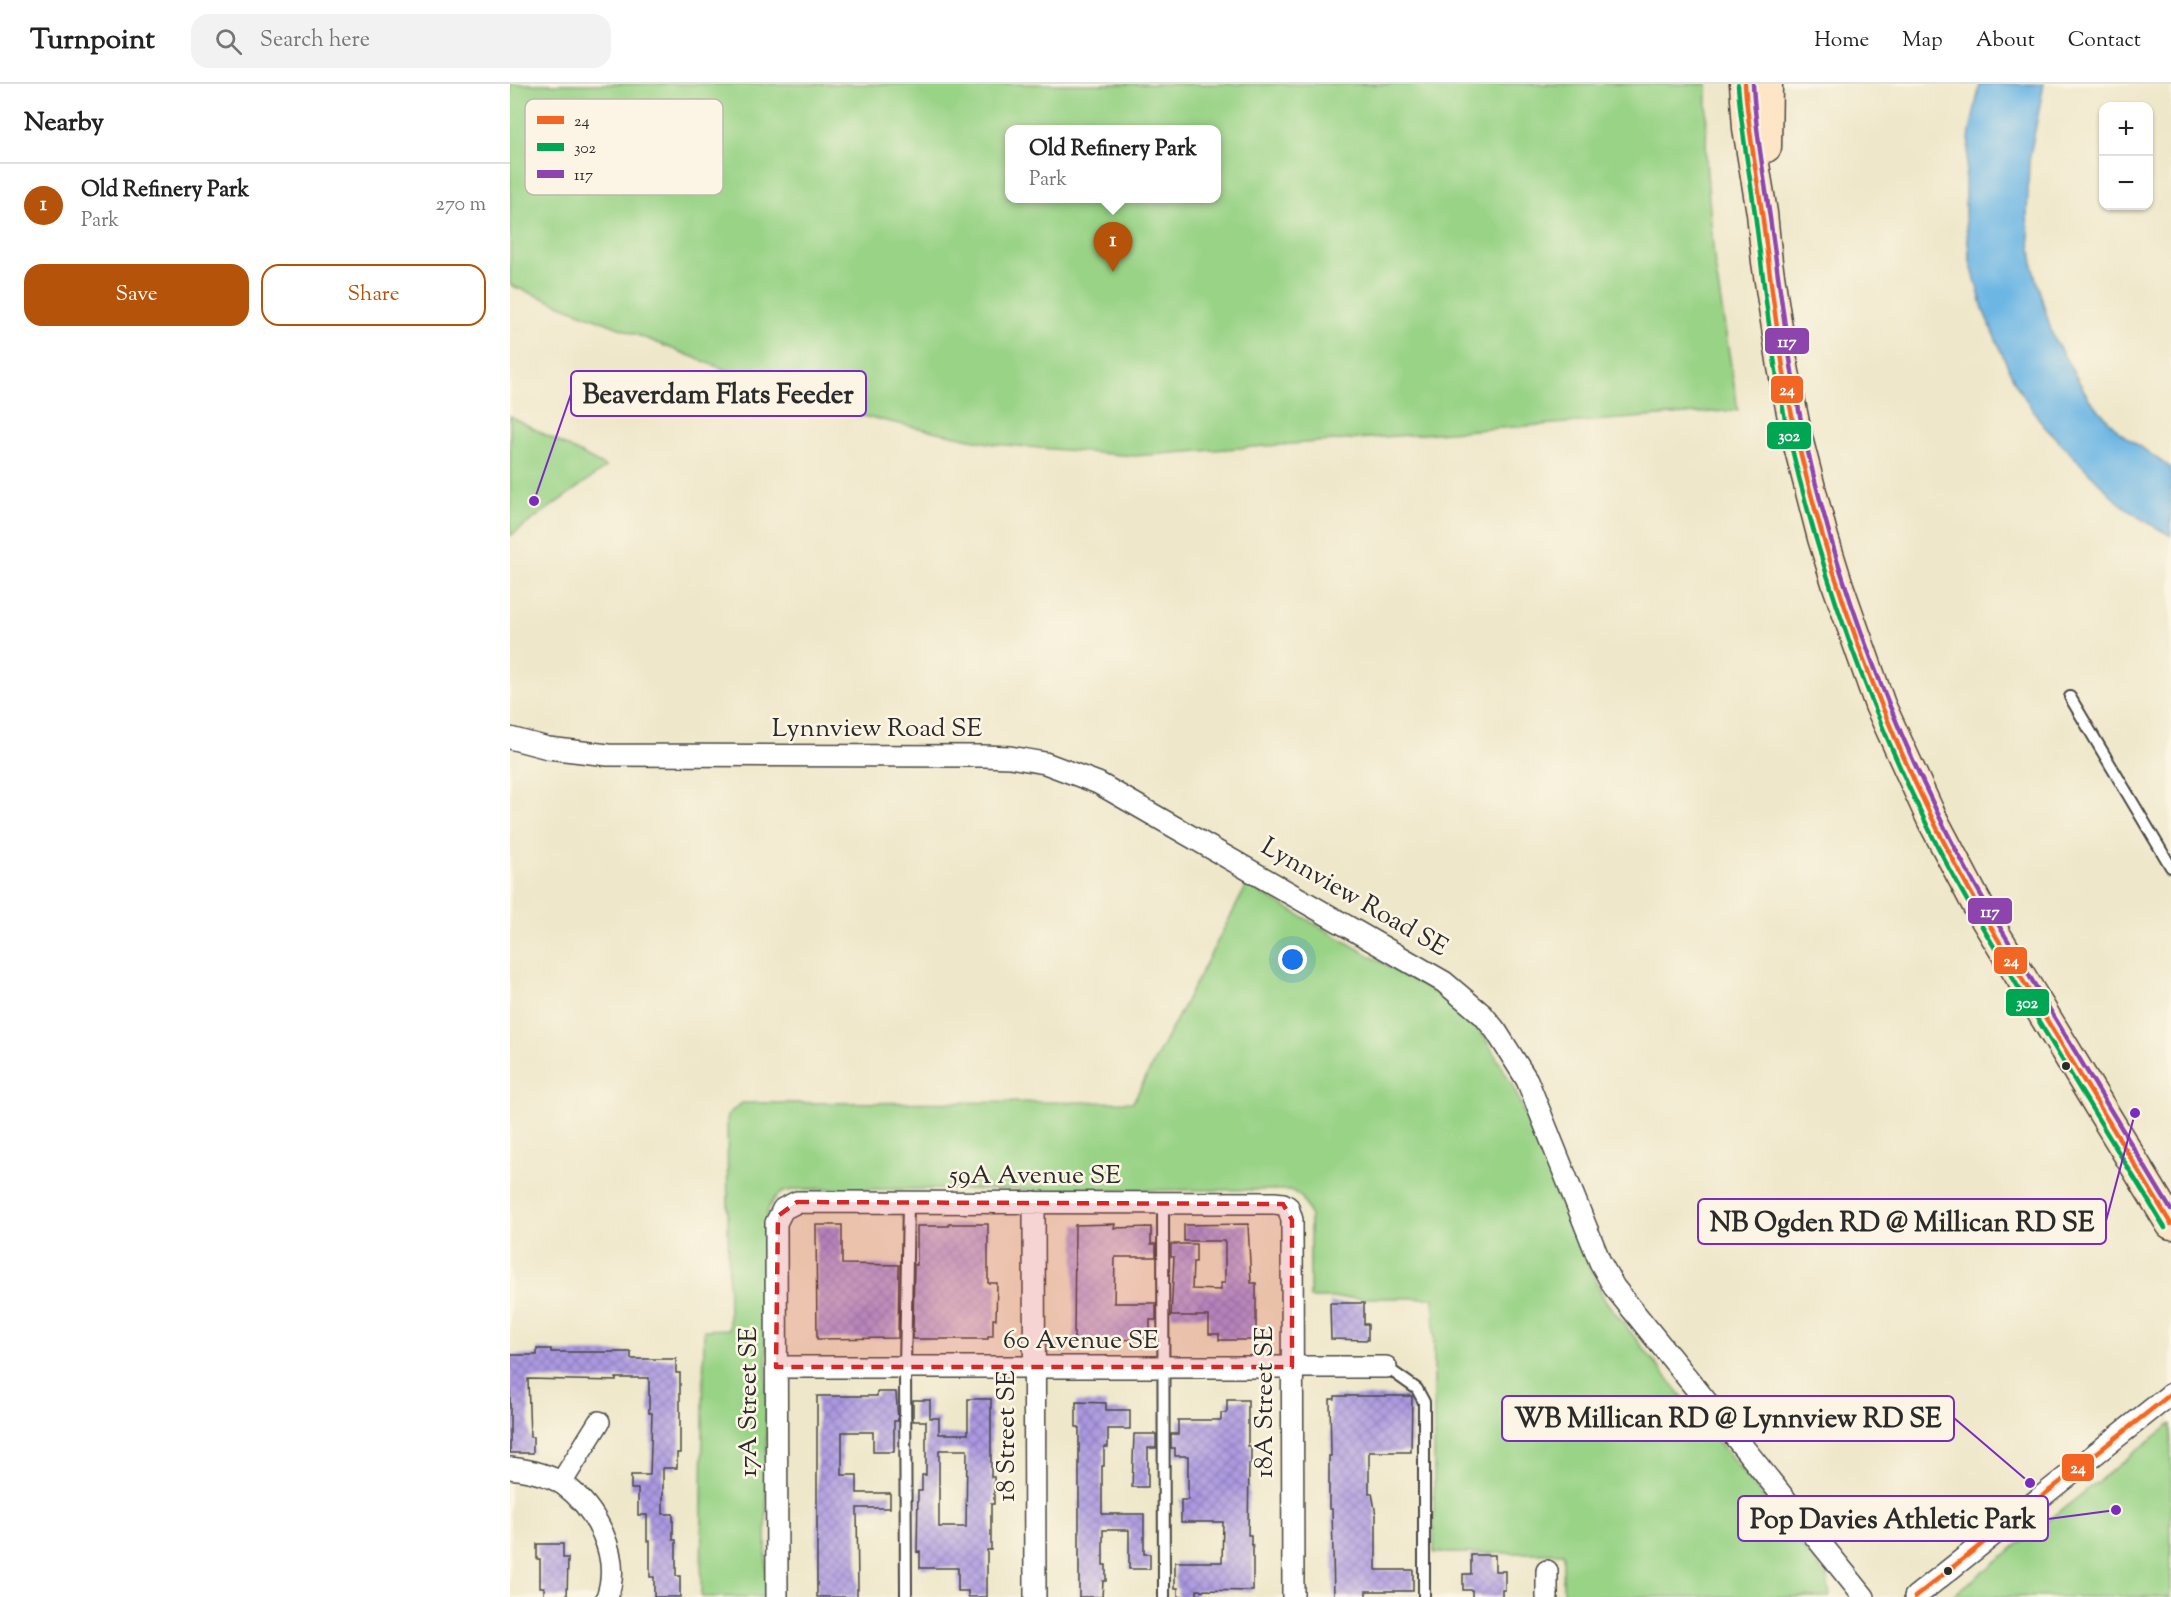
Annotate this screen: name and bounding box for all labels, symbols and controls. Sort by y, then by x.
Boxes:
search box [191,14,611,68]
text: Turnpoint [30,21,155,61]
icon: search [212,25,245,58]
text: Search here [260,25,370,57]
text: Home [1814,26,1869,56]
text: Map [1902,26,1943,56]
text: About [1976,26,2035,56]
text: Contact [2068,26,2141,56]
legend [525,99,723,195]
map controls [2099,102,2153,210]
button: + [2099,102,2153,156]
text: Nearby [24,105,104,142]
text: 24 [574,111,590,134]
popup [1005,125,1221,203]
text: Old Refinery Park [1029,134,1197,166]
text: 302 [574,138,597,161]
button: − [2099,156,2153,210]
text: 117 [574,165,593,188]
text: Park [1029,166,1067,195]
text: Old Refinery Park [81,175,249,207]
text: 1 [40,191,47,220]
text: 270 m [436,191,486,220]
text: Park [81,207,119,236]
pin: 1 [1094,222,1132,272]
button: Save [24,264,249,326]
button: Share [261,264,486,326]
line badge: 117 [1764,327,1810,355]
text: 117 [1778,332,1797,355]
callout: Beaverdam Flats Feeder [571,371,866,416]
line badge: 24 [1770,375,1804,404]
text: Beaverdam Flats Feeder [582,377,854,416]
text: 24 [1779,380,1795,403]
line badge: 302 [1766,421,1812,450]
text: 302 [1778,426,1801,449]
street label: Lynnview Road SE [772,711,983,748]
street label: Lynnview Road SE [1254,829,1455,967]
line badge: 117 [1967,897,2013,925]
text: 117 [1981,902,2000,925]
your location [1278,945,1307,974]
line badge: 24 [1993,946,2028,975]
text: 24 [2003,951,2019,974]
line badge: 302 [2005,988,2050,1017]
text: 302 [2016,993,2039,1016]
unlabelled marker [2060,1060,2072,1072]
street label: 59A Avenue SE [947,1158,1121,1195]
callout: NB Ogden RD @ Millican RD SE [1698,1199,2106,1244]
text: NB Ogden RD @ Millican RD SE [1710,1205,2095,1244]
street label: 60 Avenue SE [1003,1323,1159,1360]
street label: 17A Street SE [731,1326,768,1477]
street label: 18A Street SE [1247,1326,1284,1478]
street label: 18 Street SE [989,1370,1026,1502]
callout: WB Millican RD @ Lynnview RD SE [1502,1396,1954,1441]
text: WB Millican RD @ Lynnview RD SE [1514,1401,1942,1440]
line badge: 24 [2061,1453,2095,1482]
text: 24 [2070,1458,2086,1481]
callout: Pop Davies Athletic Park [1738,1496,2048,1541]
text: Pop Davies Athletic Park [1750,1502,2036,1541]
unlabelled marker [1942,1565,1954,1577]

